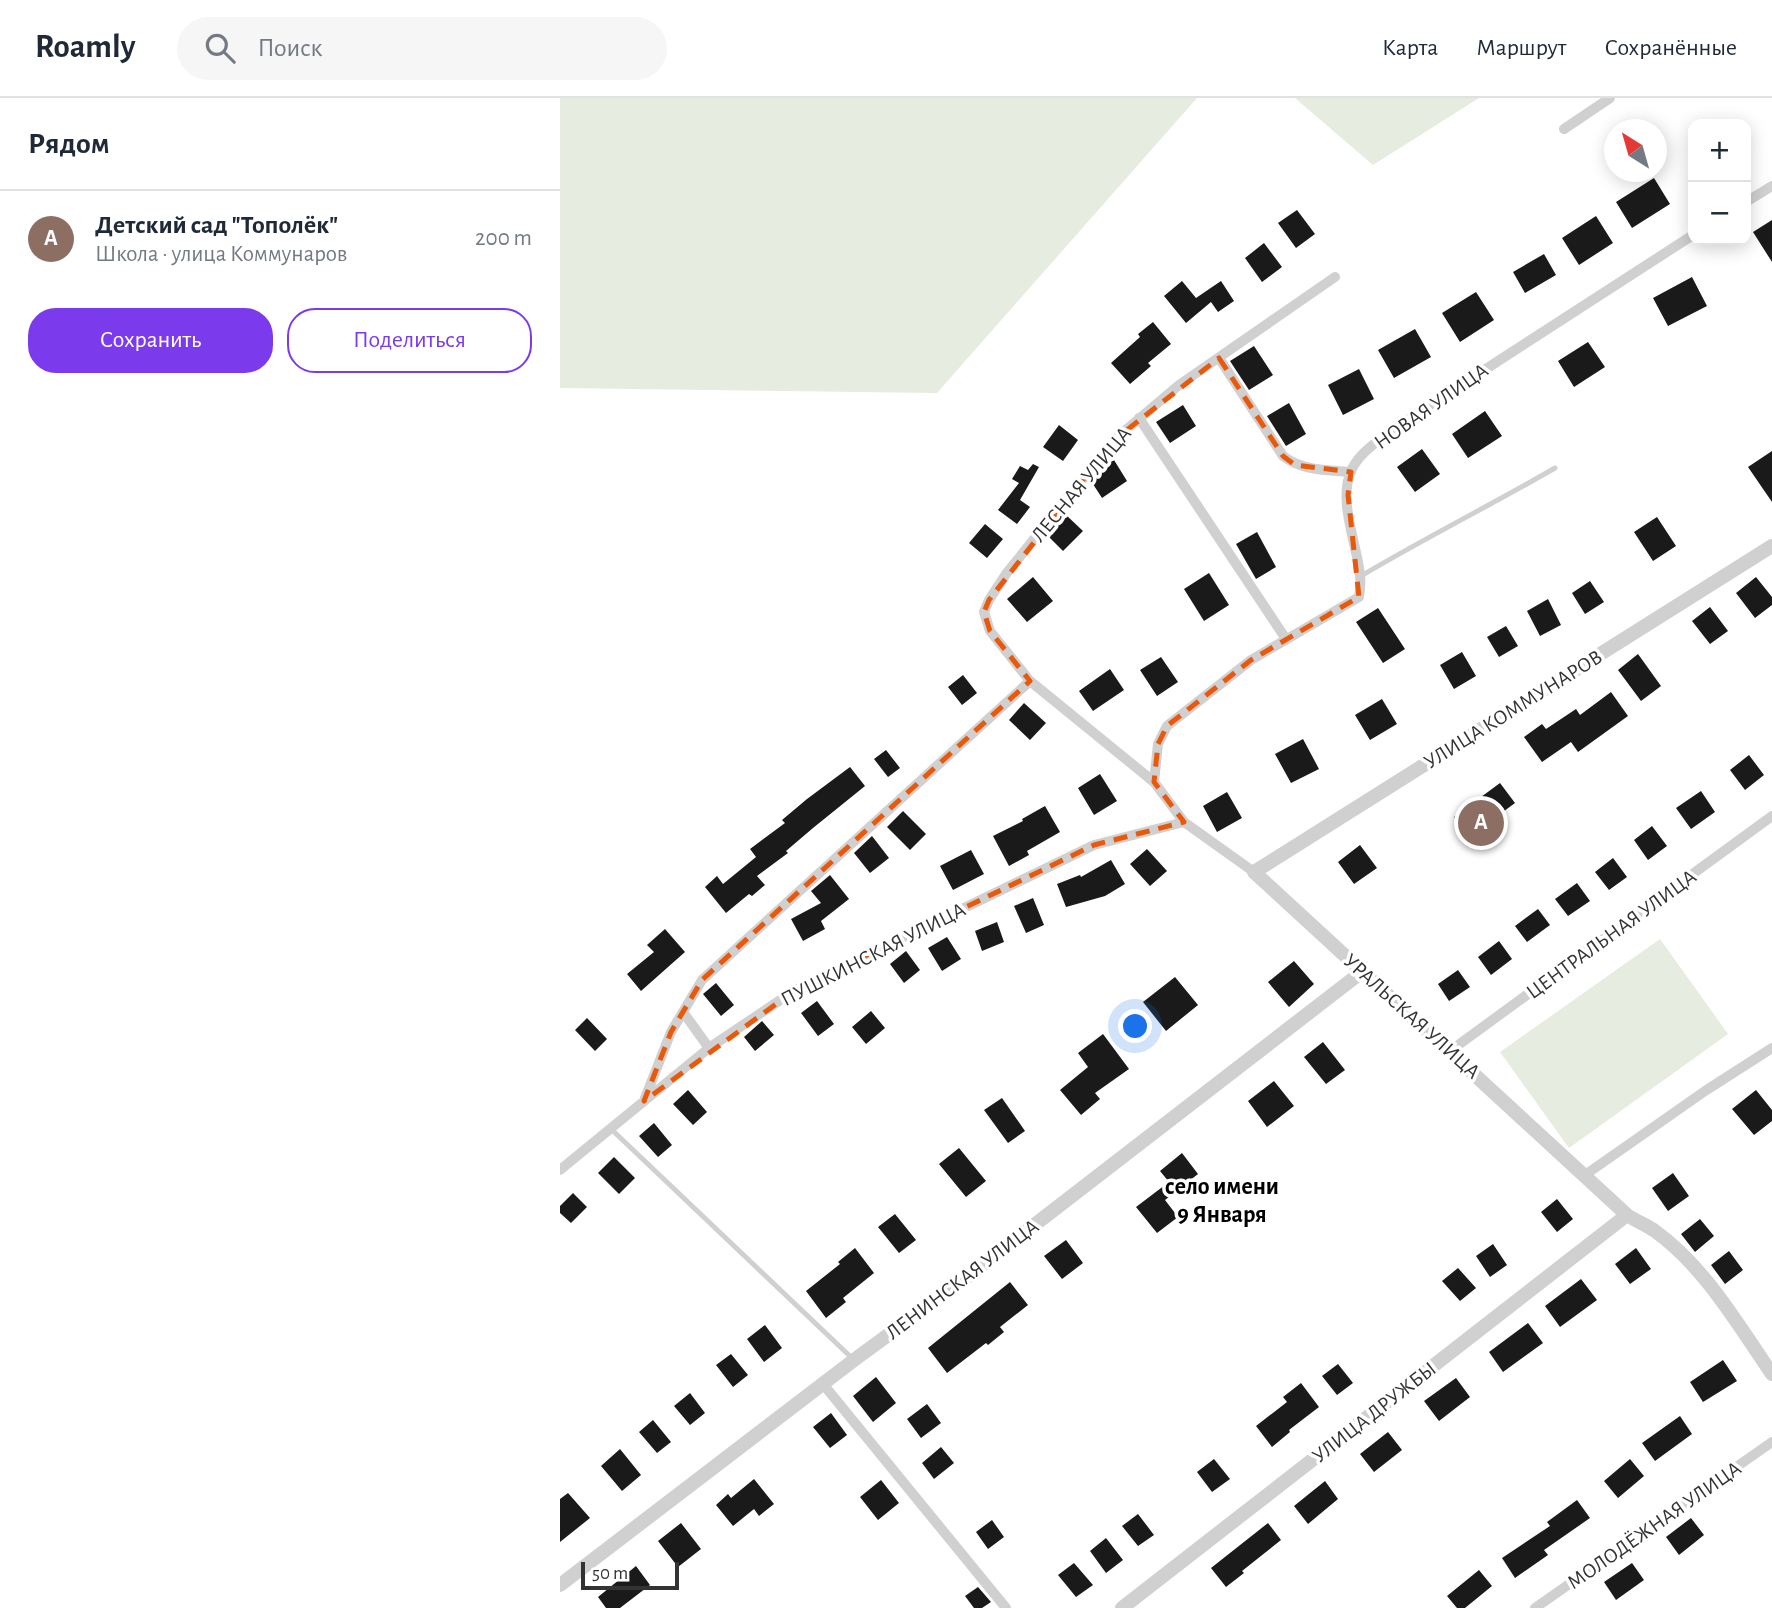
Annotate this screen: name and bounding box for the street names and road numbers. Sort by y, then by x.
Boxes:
street label: НОВАЯ УЛИЦА [1371,360,1492,453]
street label: ЛЕСНАЯ УЛИЦА [1027,423,1135,546]
street label: УЛИЦА КОММУНАРОВ [1421,646,1606,773]
street label: ЦЕНТРАЛЬНАЯ УЛИЦА [1522,866,1700,1003]
street label: ПУШКИНСКАЯ УЛИЦА [778,899,969,1010]
street label: УРАЛЬСКАЯ УЛИЦА [1340,950,1484,1083]
street label: ЛЕНИНСКАЯ УЛИЦА [882,1215,1042,1343]
street label: УЛИЦА ДРУЖБЫ [1309,1358,1440,1467]
street label: МОЛОДЁЖНАЯ УЛИЦА [1563,1457,1745,1593]

